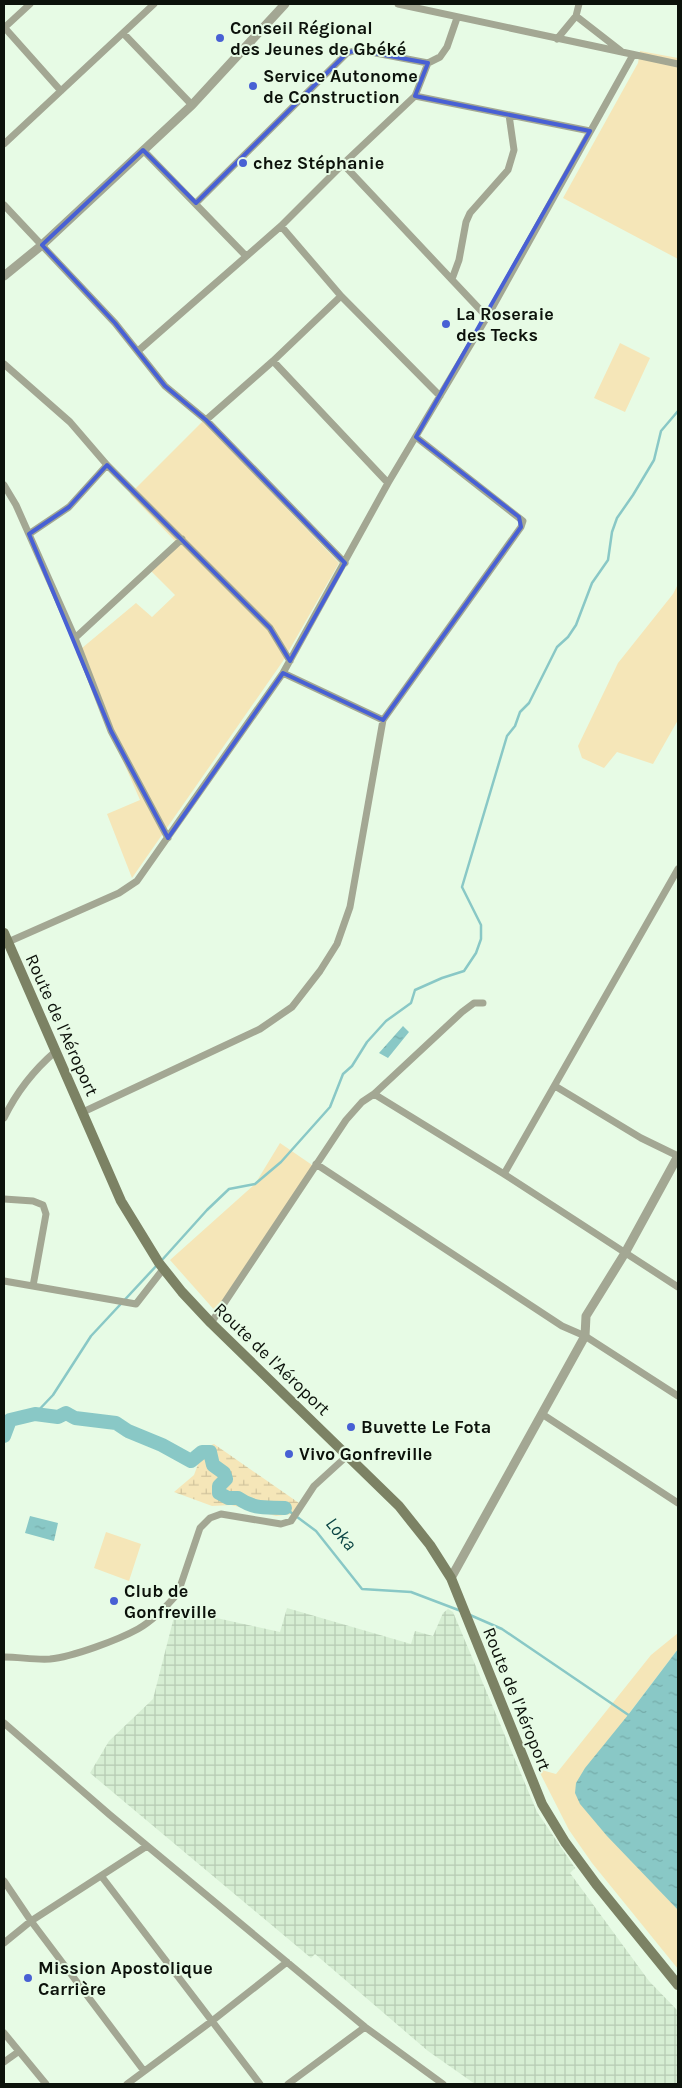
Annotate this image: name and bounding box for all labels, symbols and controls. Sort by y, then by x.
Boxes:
place label: Conseil Régional des Jeunes de Gbéké [230,17,406,60]
marker: Conseil Régional des Jeunes de Gbéké [214,32,226,44]
place label: Service Autonome de Construction [263,65,418,108]
marker: Service Autonome de Construction [247,80,259,92]
place label: chez Stéphanie [253,152,384,174]
marker: chez Stéphanie [237,157,249,169]
place label: La Roseraie des Tecks [456,303,554,346]
marker: La Roseraie des Tecks [440,318,452,330]
street label: Route de l'Aéroport [21,951,103,1100]
street label: Route de l'Aéroport [209,1298,335,1420]
place label: Buvette Le Fota [361,1416,491,1438]
marker: Buvette Le Fota [345,1421,357,1433]
place label: Vivo Gonfreville [299,1443,432,1465]
marker: Vivo Gonfreville [283,1448,295,1460]
water label: Loka [321,1513,361,1555]
place label: Club de Gonfreville [124,1580,217,1623]
marker: Club de Gonfreville [108,1595,120,1607]
street label: Route de l'Aéroport [478,1624,556,1774]
place label: Mission Apostolique Carrière [38,1957,213,2000]
marker: Mission Apostolique Carrière [22,1972,34,1984]

